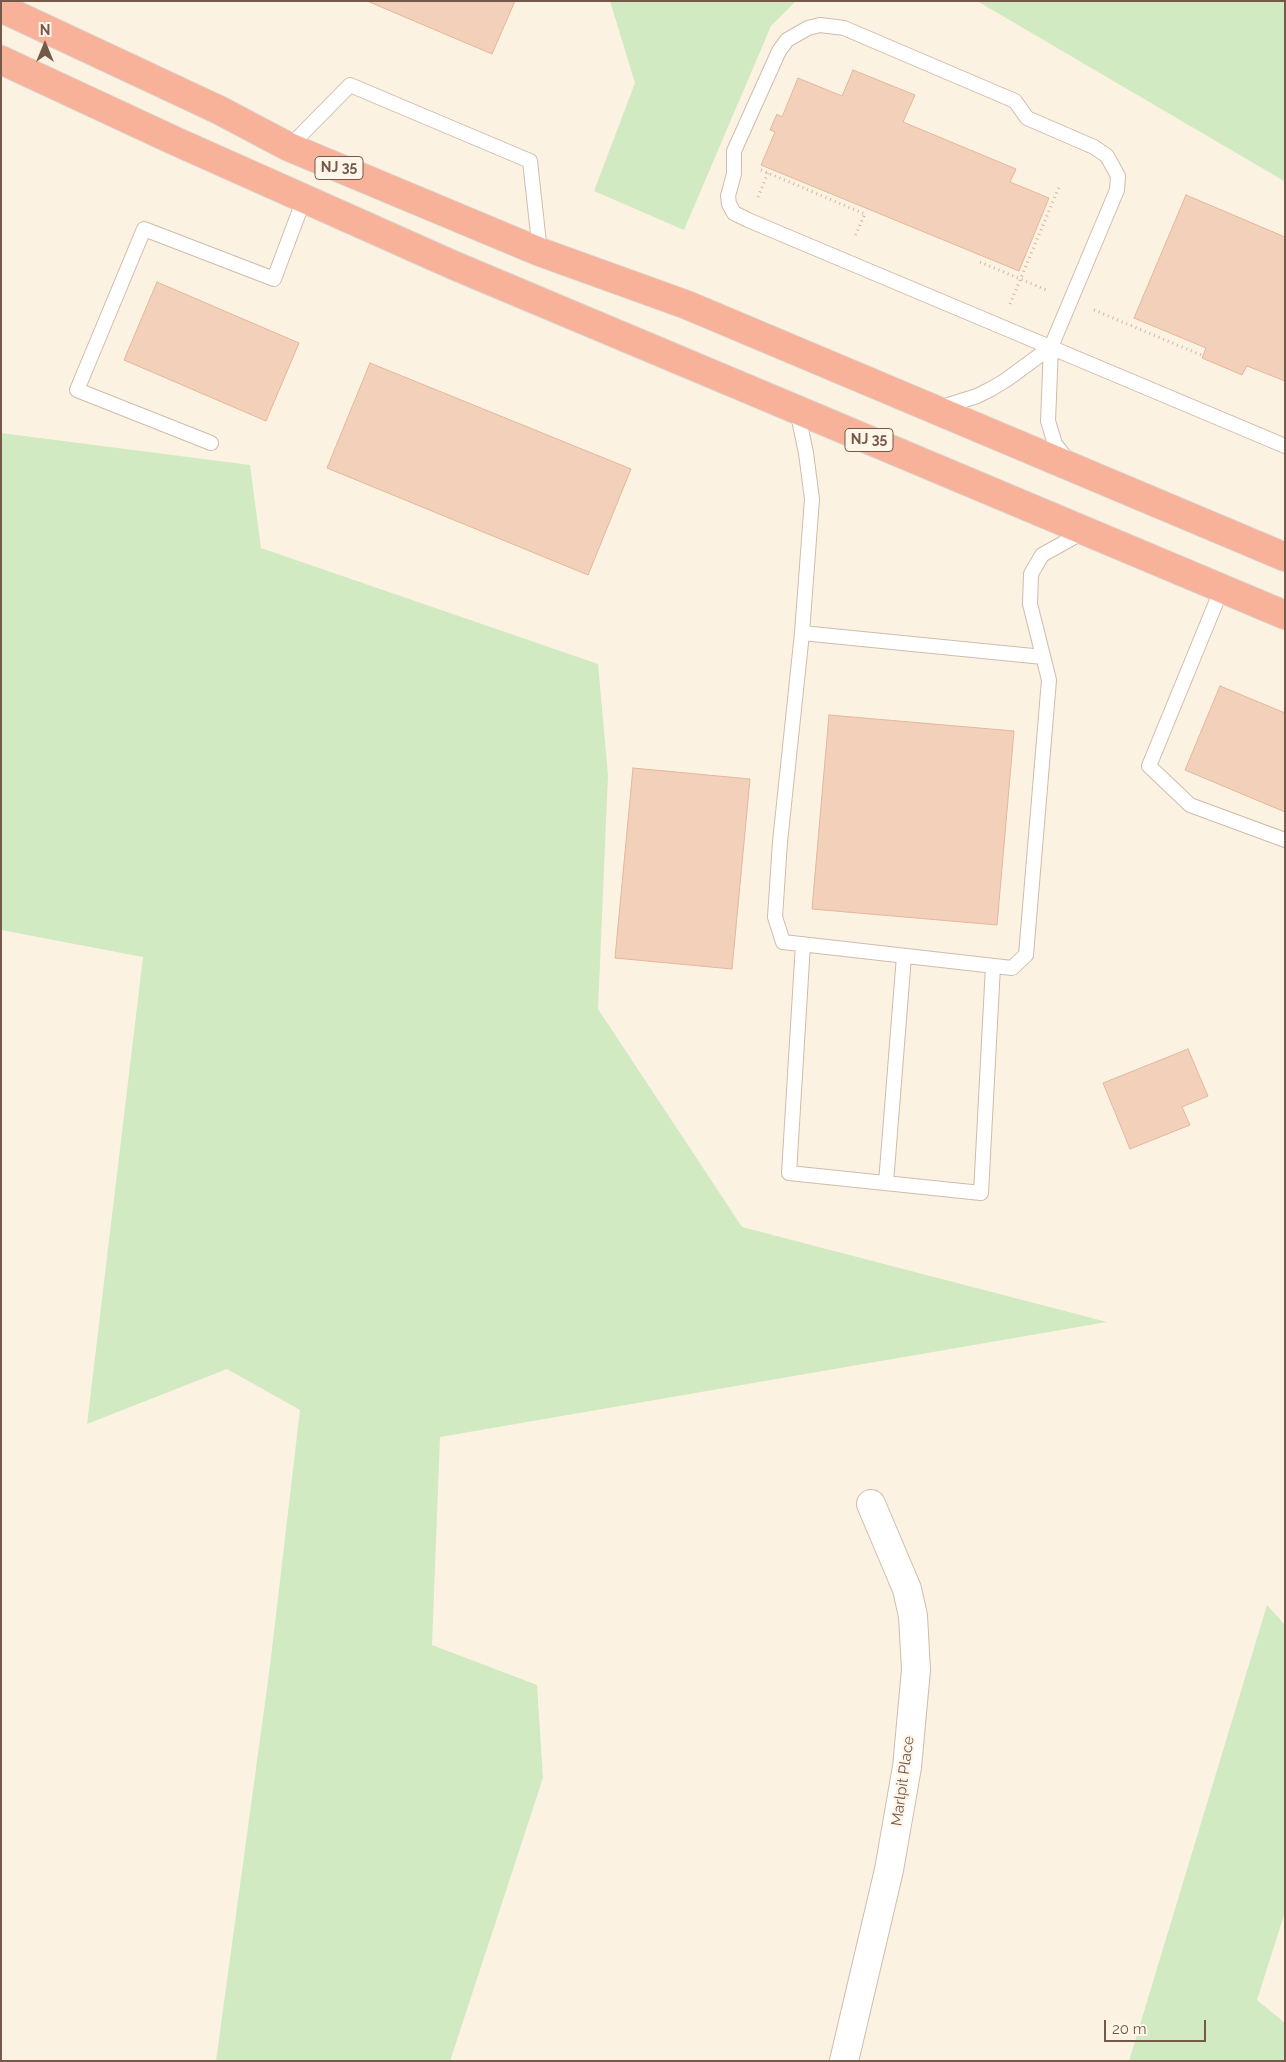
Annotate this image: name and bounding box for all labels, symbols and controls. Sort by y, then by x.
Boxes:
north arrow [20,20,70,70]
text: N [40,22,50,38]
road number: NJ 35 [315,156,363,180]
road number: NJ 35 [845,428,893,452]
street label: Marlpit Place [888,1735,918,1827]
scale bar [1106,2010,1208,2042]
text: 20 m [1112,2020,1147,2038]

